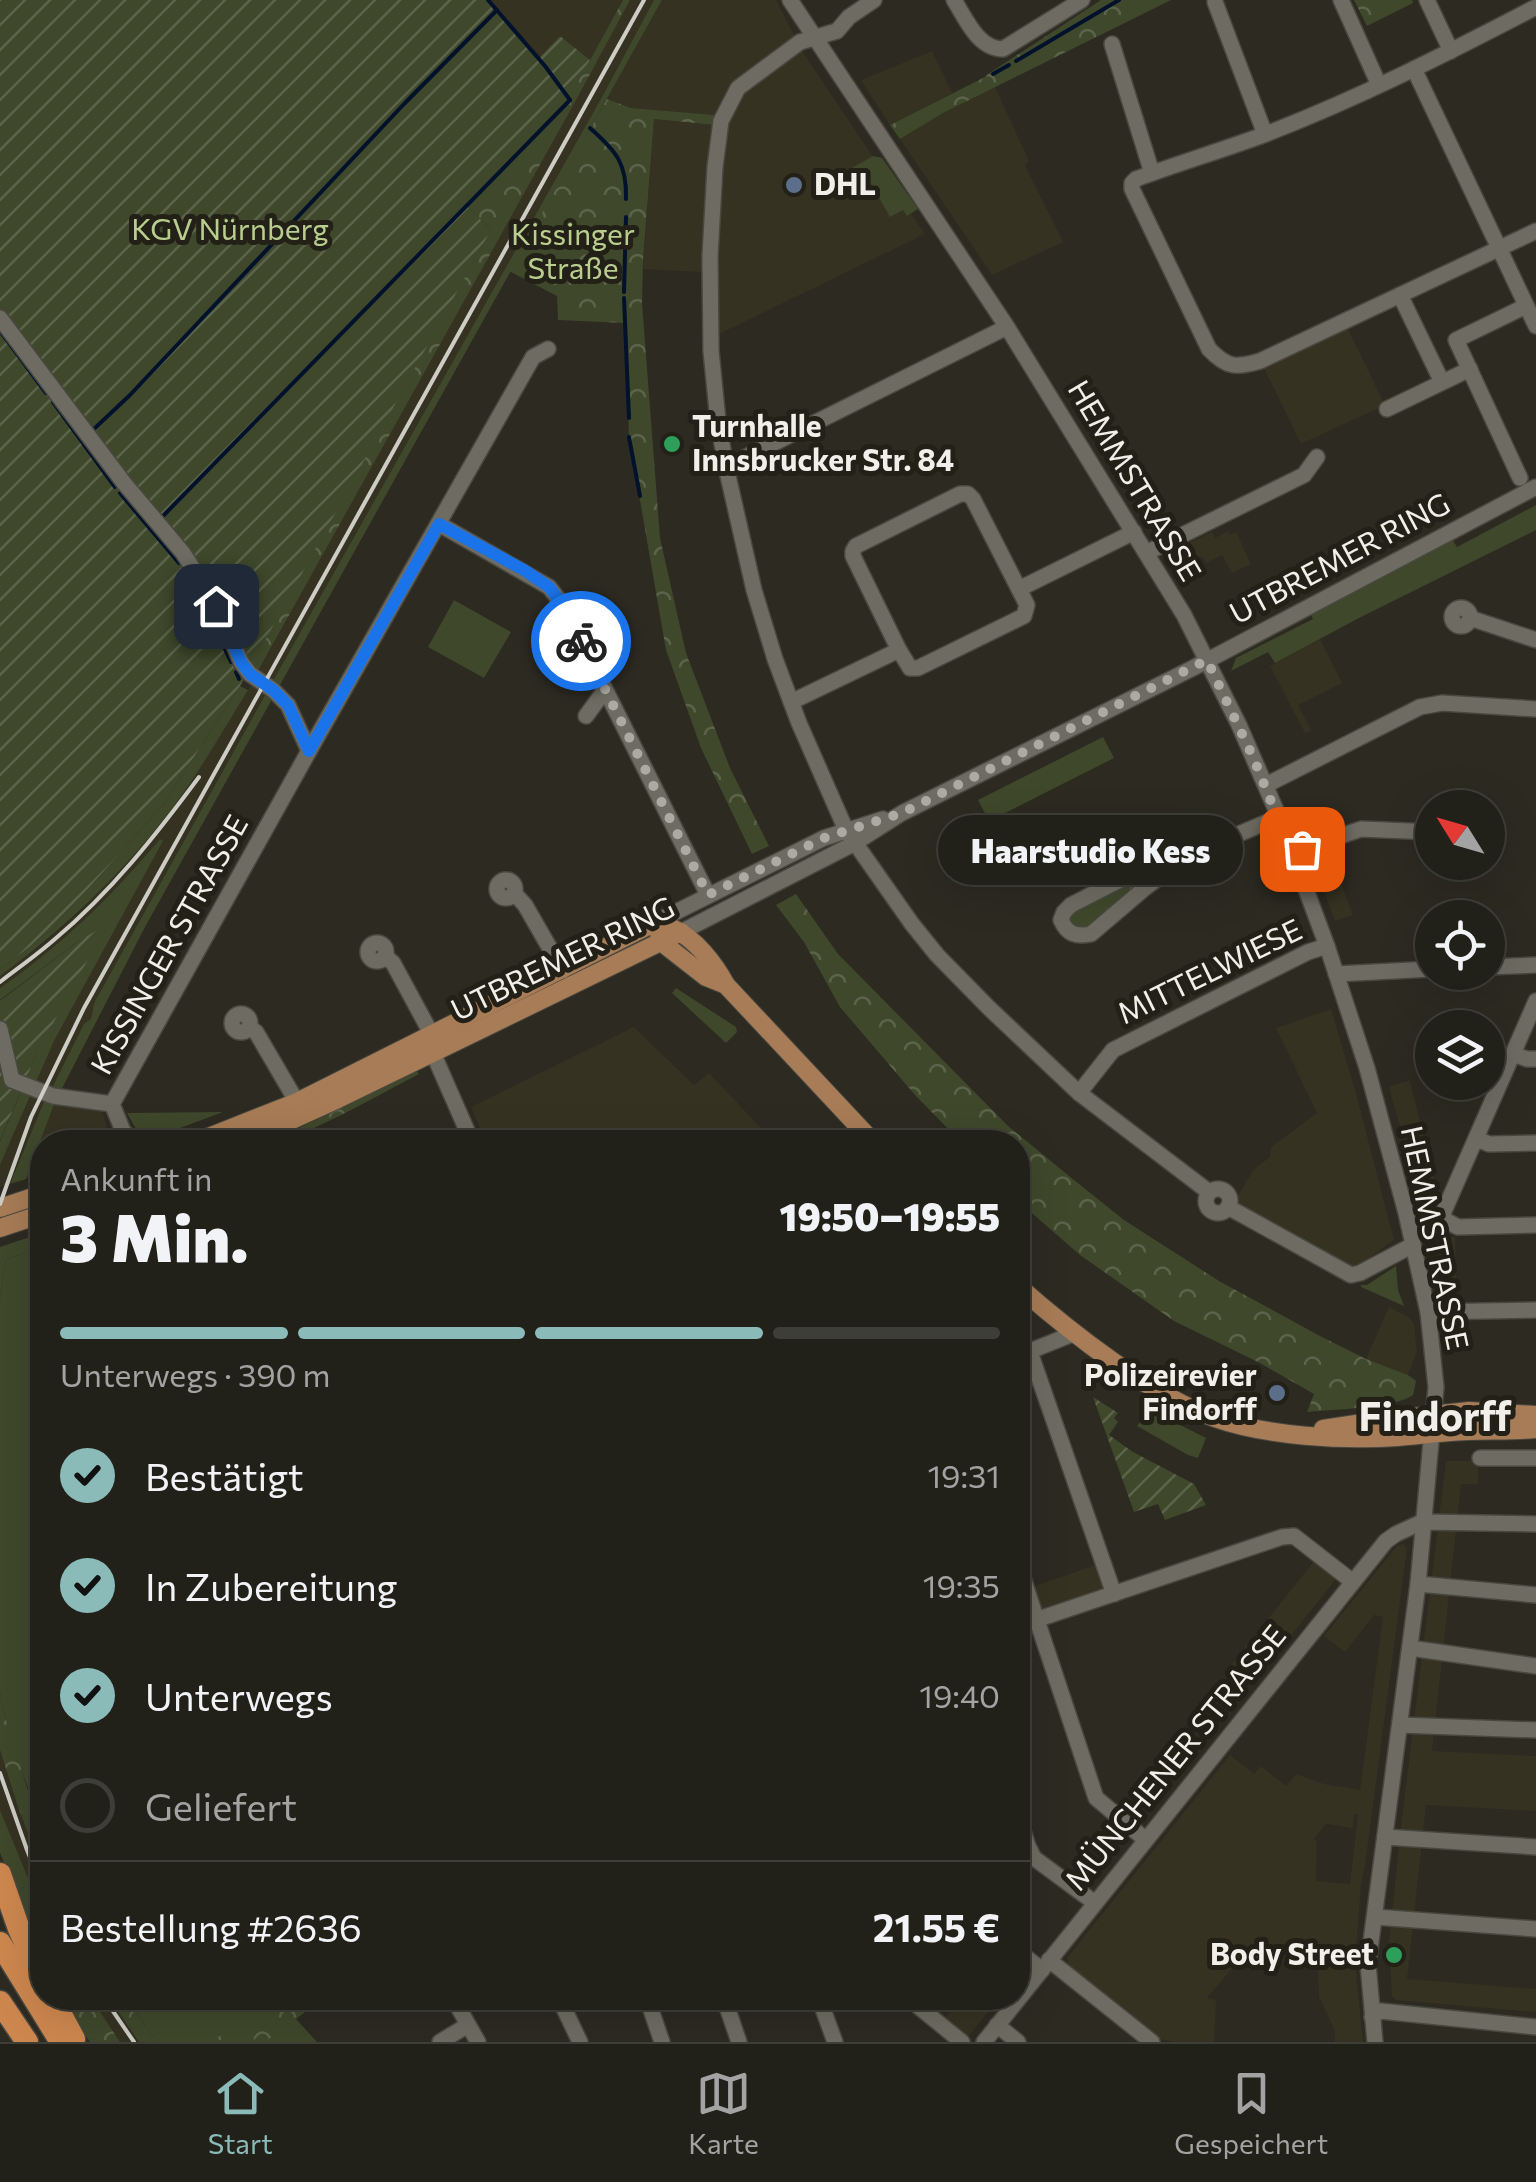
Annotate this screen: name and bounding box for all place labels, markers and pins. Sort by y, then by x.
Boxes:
place label: DHL [814,164,876,201]
marker: DHL [783,174,805,196]
place label: Turnhalle Innsbrucker Str. 84 [692,406,954,477]
marker: Turnhalle Innsbrucker Str. 84 [661,433,683,455]
pin [174,564,259,649]
pin [1260,807,1345,892]
callout: Haarstudio Kess [937,814,1242,884]
place label: Polizeirevier Findorff [1084,1355,1257,1426]
marker: Polizeirevier Findorff [1266,1382,1288,1404]
place label: Body Street [1210,1934,1374,1971]
marker: Body Street [1383,1944,1405,1966]

